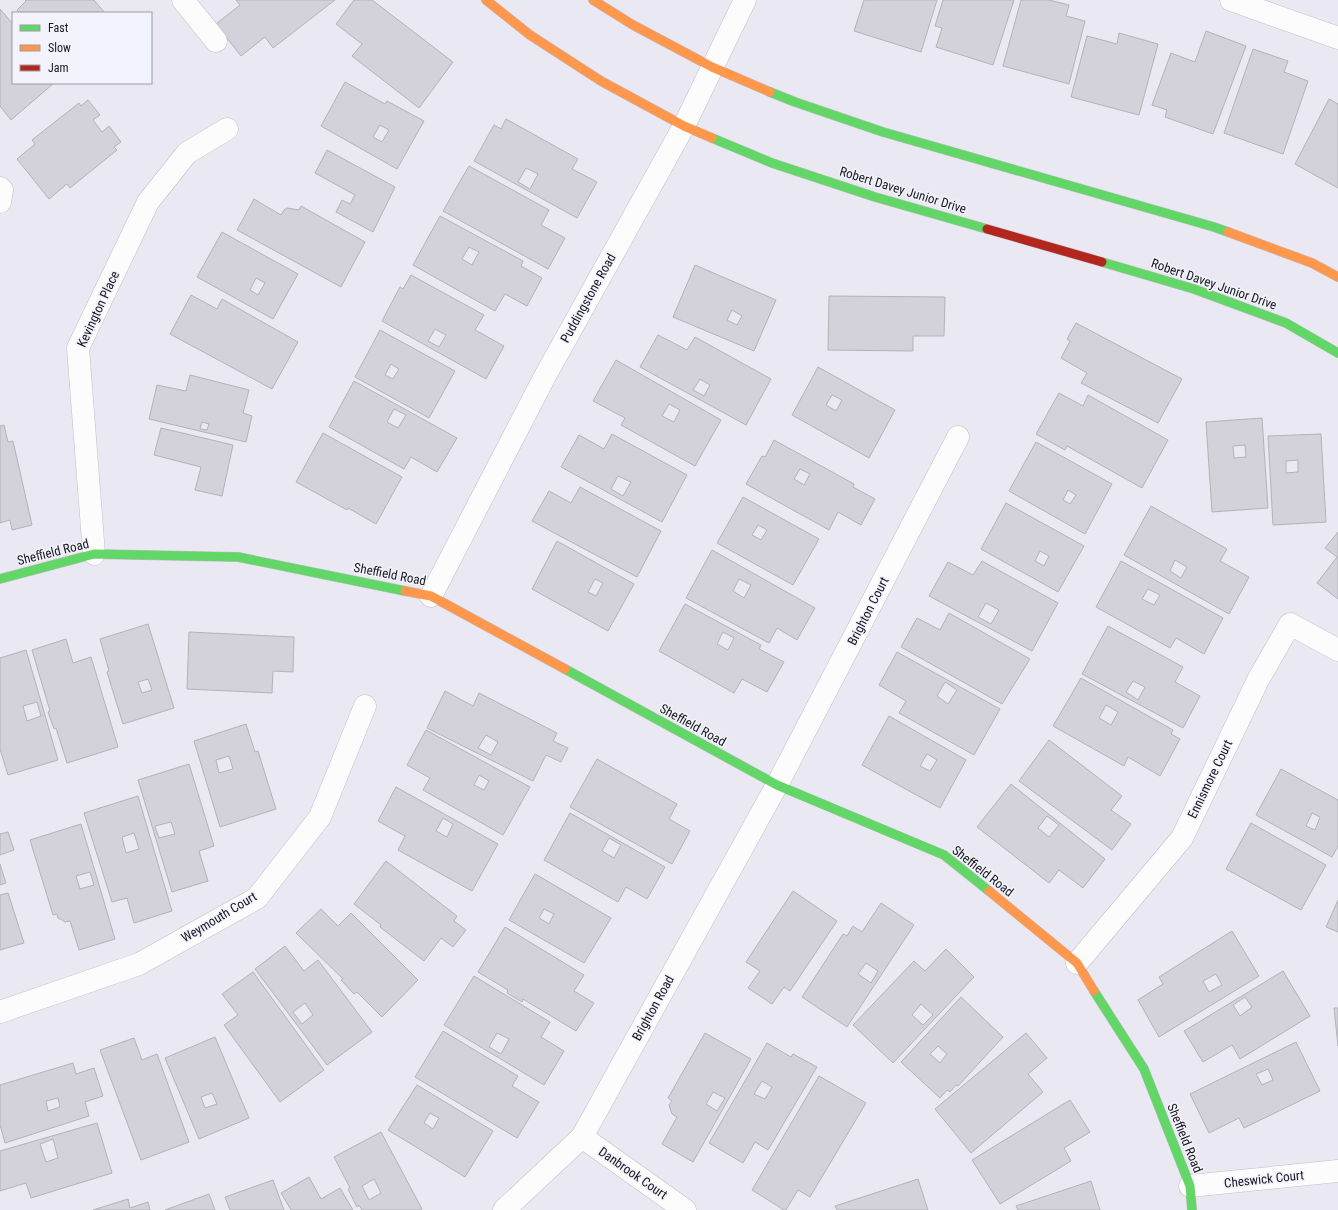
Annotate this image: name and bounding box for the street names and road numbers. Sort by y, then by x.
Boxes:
street label: Robert Davey Junior Drive [838,164,968,216]
street label: Puddingstone Road [557,251,619,345]
street label: Robert Davey Junior Drive [1149,255,1279,313]
street label: Kevington Place [74,269,122,349]
street label: Sheffield Road [16,536,90,568]
street label: Sheffield Road [353,560,427,588]
street label: Brighton Court [844,574,892,648]
street label: Sheffield Road [657,701,729,749]
street label: Ennismore Court [1185,737,1236,821]
street label: Sheffield Road [949,842,1017,900]
street label: Weymouth Court [179,889,259,945]
street label: Brighton Road [629,973,677,1043]
street label: Sheffield Road [1164,1101,1206,1175]
street label: Danbrook Court [596,1144,670,1202]
street label: Cheswick Court [1223,1167,1305,1191]

